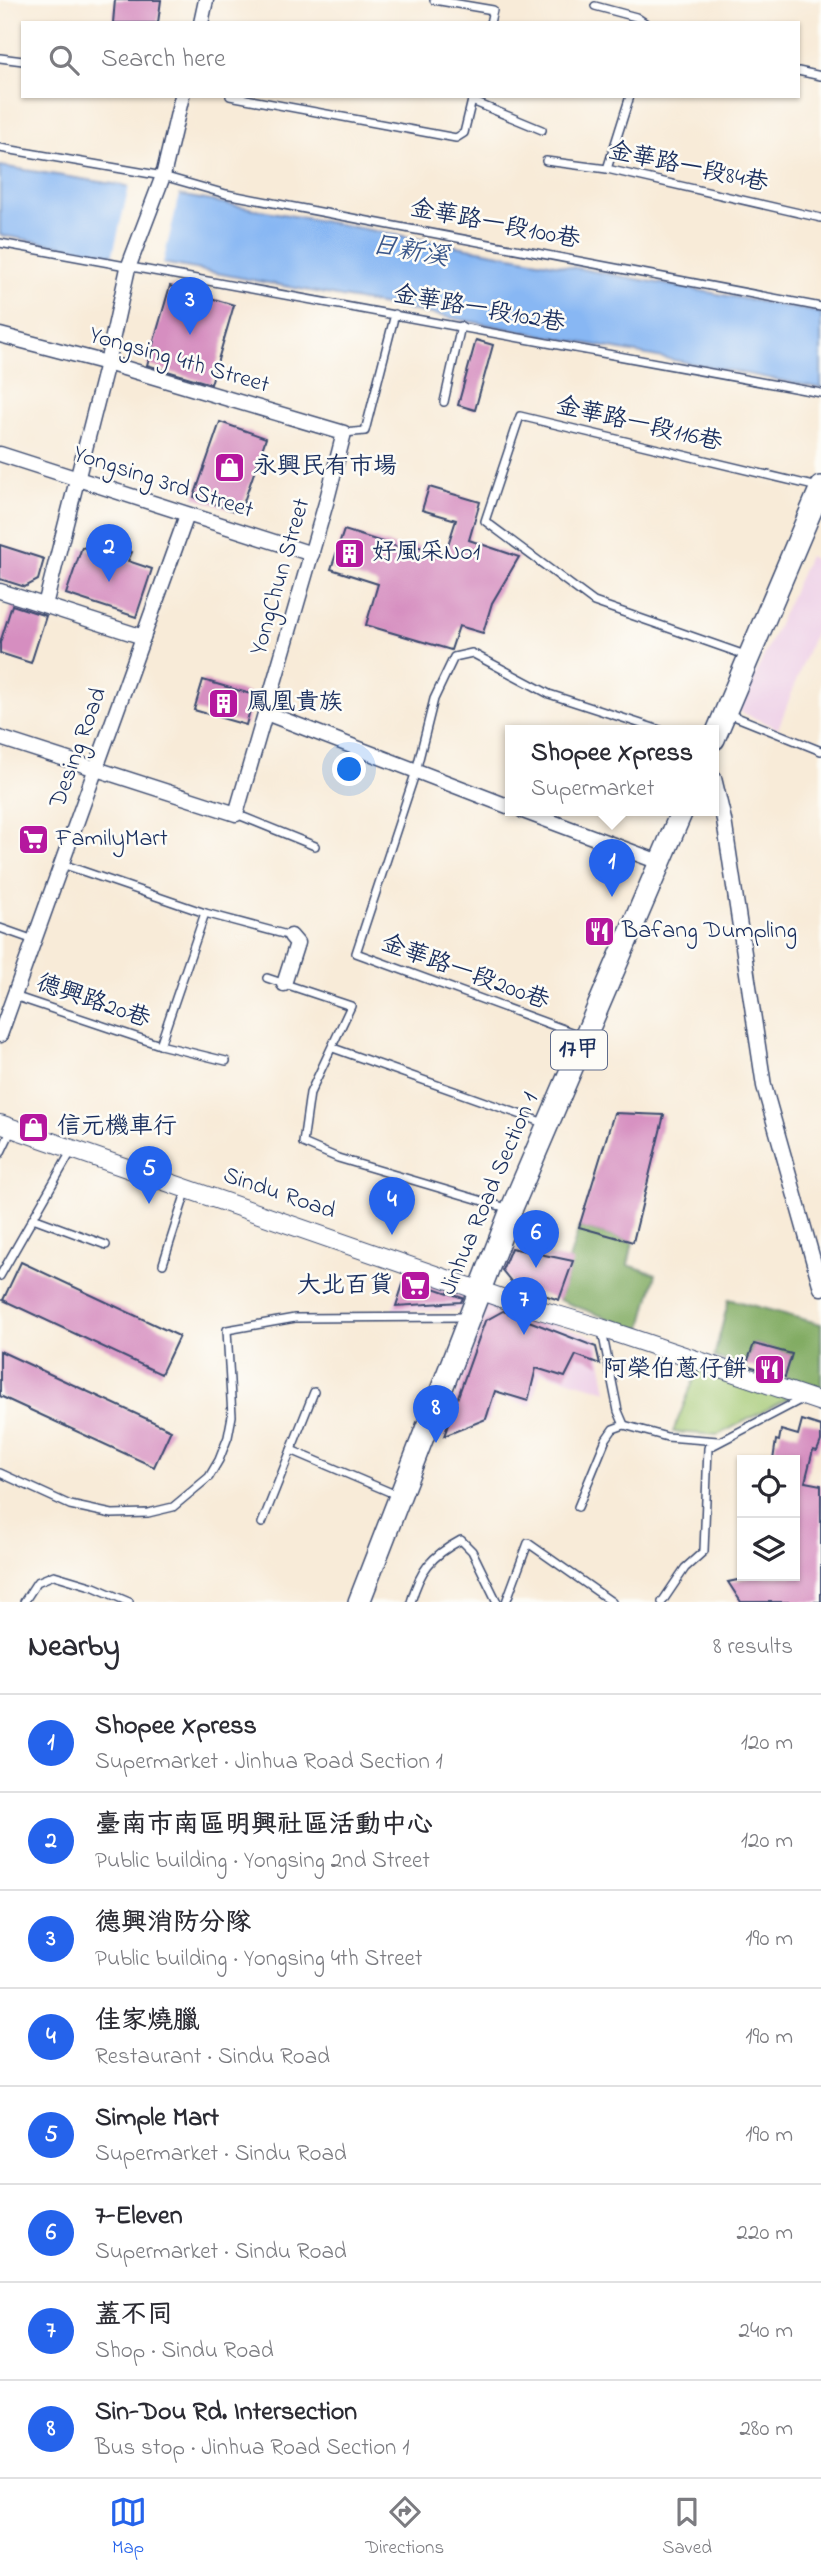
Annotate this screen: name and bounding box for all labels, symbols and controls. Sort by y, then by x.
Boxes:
search box [21,21,800,98]
icon: search [45,41,83,79]
text: Search here [101,41,226,79]
street label: 金華路一段84巷 [605,134,771,202]
street label: 金華路一段100巷 [407,191,583,259]
water label: 日新溪 [368,227,454,278]
pin: 3 [167,277,213,335]
street label: 金華路一段102巷 [390,278,568,342]
street label: Yongsing 4th Street [85,318,273,404]
street label: 金華路一段116巷 [552,389,726,461]
street label: Yongsing 3rd Street [68,437,258,529]
shop icon: 永興民有市場 [213,450,247,484]
place label: 永興民有市場 [253,450,397,485]
street label: YongChun Street [242,494,320,660]
pin: 2 [86,524,132,582]
building icon: 好風采No1 [332,536,366,570]
place label: 好風采No1 [372,536,481,571]
street label: Desing Road [41,682,117,814]
building icon: 鳳凰貴族 [207,686,241,720]
place label: 鳳凰貴族 [247,686,343,721]
popup [505,725,719,816]
text: Shopee Xpress [531,735,693,773]
your location [332,752,366,786]
text: Supermarket [531,773,654,806]
supermarket icon: FamilyMart [16,822,50,856]
place label: FamilyMart [55,822,168,858]
pin: 1 [589,839,635,897]
restaurant icon: Bafang Dumpling [582,914,616,948]
place label: Bafang Dumpling [621,914,797,949]
street label: 金華路一段200巷 [376,926,554,1020]
street label: 德興路20巷 [31,966,155,1038]
road number: 17甲 [551,1030,607,1070]
street label: Jinhua Road Section 1 [431,1087,549,1301]
shop icon: 信元機車行 [17,1110,51,1144]
place label: 信元機車行 [57,1110,177,1145]
pin: 5 [126,1146,172,1204]
street label: Sindu Road [218,1158,340,1230]
pin: 4 [369,1177,415,1235]
pin: 6 [513,1210,559,1268]
place label: 大北百貨 [297,1269,393,1304]
supermarket icon: 大北百貨 [399,1269,433,1303]
pin: 7 [501,1277,547,1335]
place label: 阿榮伯蔥仔餅 [603,1353,747,1388]
restaurant icon: 阿榮伯蔥仔餅 [753,1353,787,1387]
pin: 8 [413,1385,459,1443]
map controls [737,1455,800,1581]
button: locate [737,1455,800,1518]
button: layers [737,1518,800,1581]
text: Nearby [28,1626,120,1670]
text: 8 results [713,1631,793,1664]
text: Shopee Xpress [95,1708,257,1746]
text: 1 [47,1727,55,1760]
text: 120 m [741,1727,793,1760]
text: Supermarket · Jinhua Road Section 1 [95,1746,443,1779]
text: 臺南市南區明興社區活動中心 [95,1807,433,1845]
text: 2 [45,1825,57,1858]
text: 120 m [741,1825,793,1858]
text: Public building · Yongsing 2nd Street [95,1845,430,1878]
text: 德興消防分隊 [95,1905,251,1943]
text: 3 [46,1923,56,1956]
text: 190 m [745,1923,793,1956]
text: Public building · Yongsing 4th Street [95,1943,422,1976]
text: 佳家燒臘 [95,2003,199,2041]
text: 4 [46,2021,56,2054]
text: 190 m [745,2021,793,2054]
text: Restaurant · Sindu Road [95,2041,330,2074]
text: Simple Mart [95,2100,219,2138]
text: 5 [44,2119,58,2152]
text: 190 m [745,2119,793,2152]
text: Supermarket · Sindu Road [95,2138,347,2171]
text: 7-Eleven [95,2198,183,2236]
text: 6 [46,2217,56,2250]
text: 220 m [737,2217,793,2250]
text: Supermarket · Sindu Road [95,2236,347,2269]
text: 蓋不同 [95,2297,173,2335]
text: 7 [46,2315,56,2348]
text: 240 m [739,2315,793,2348]
text: Shop · Sindu Road [95,2335,274,2368]
text: Sin-Dou Rd. Intersection [95,2394,357,2432]
text: 8 [47,2413,55,2446]
text: 280 m [739,2413,793,2446]
text: Bus stop · Jinhua Road Section 1 [95,2432,410,2465]
tab: Map [109,2493,147,2562]
tab: Directions [365,2493,444,2562]
tab: Saved [662,2493,712,2562]

